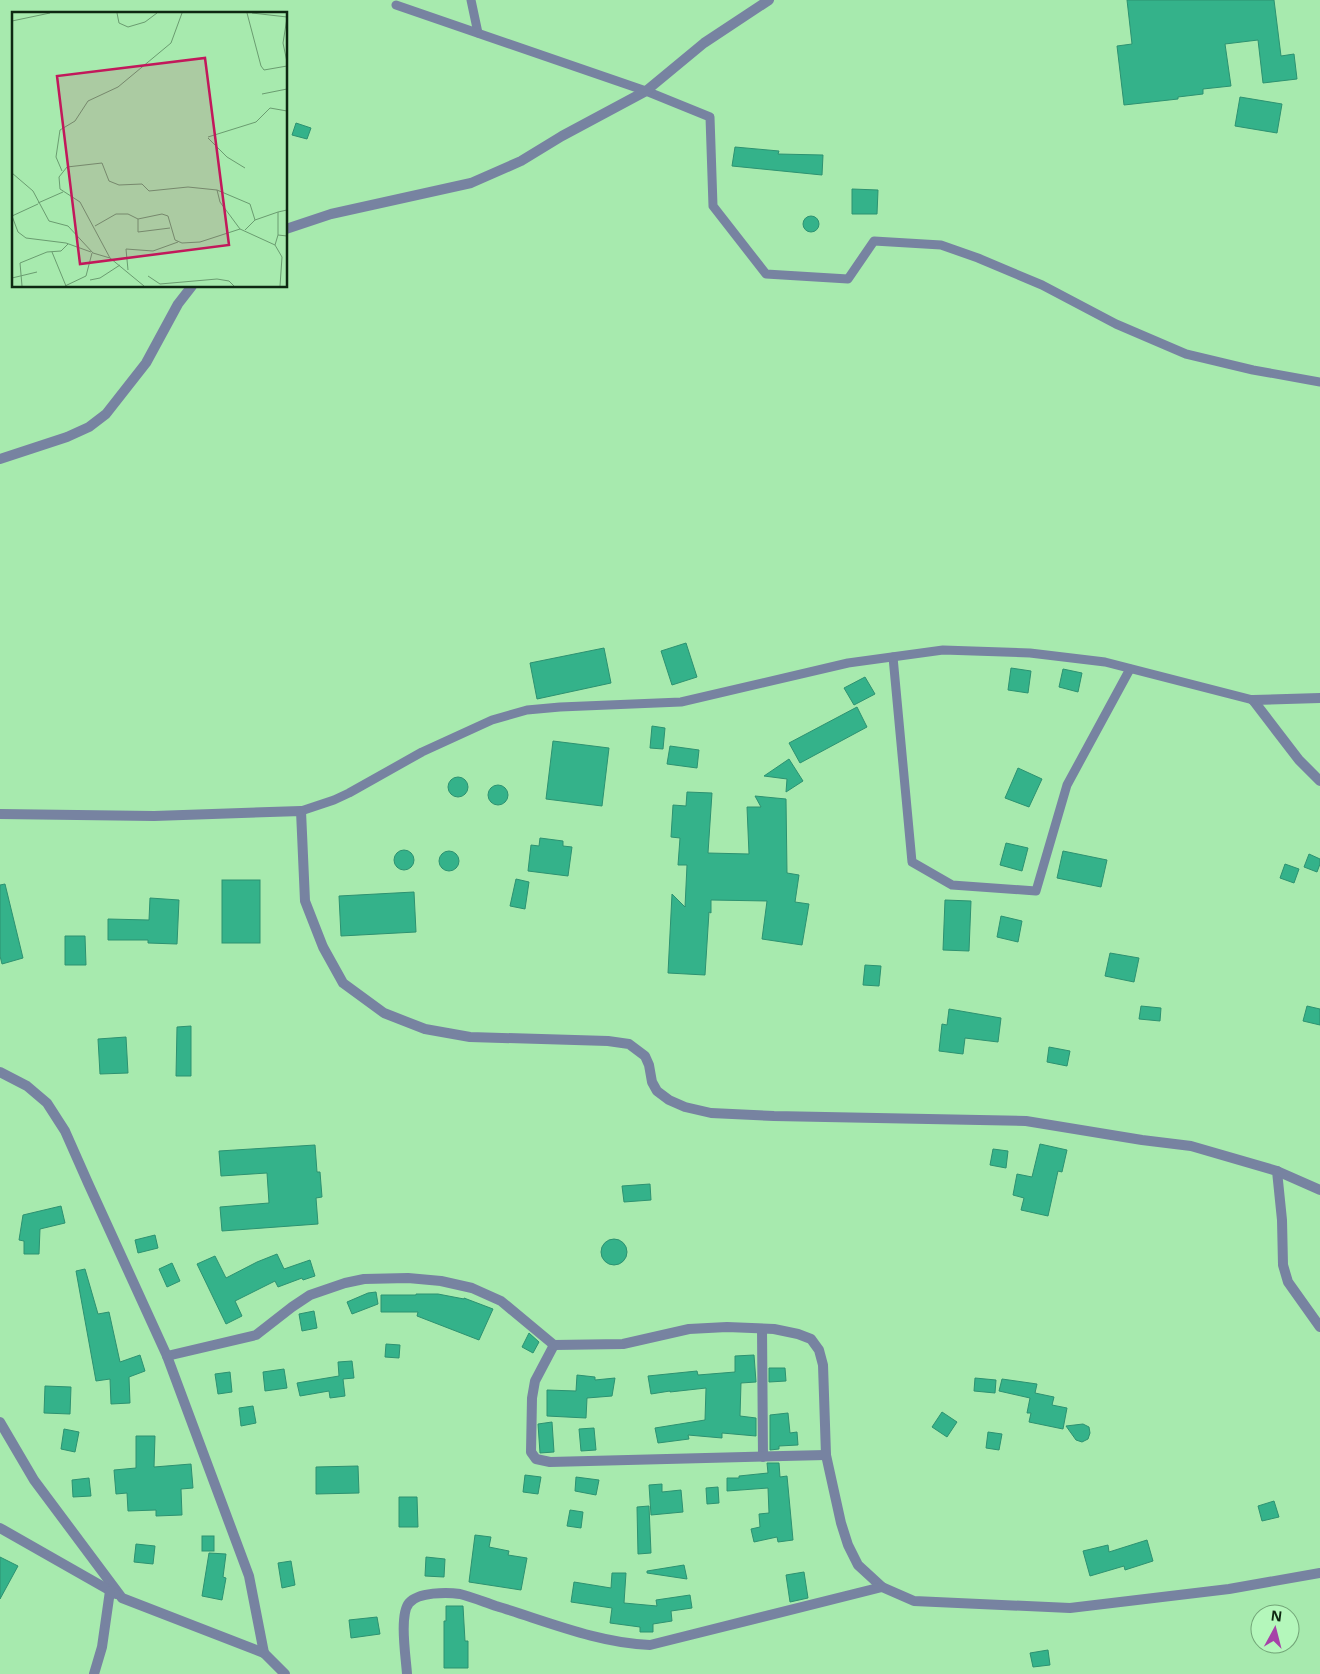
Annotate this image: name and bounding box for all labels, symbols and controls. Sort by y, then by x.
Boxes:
inset map [12,12,288,288]
north arrow [1250,1604,1300,1654]
text: N [1270,1605,1283,1626]

